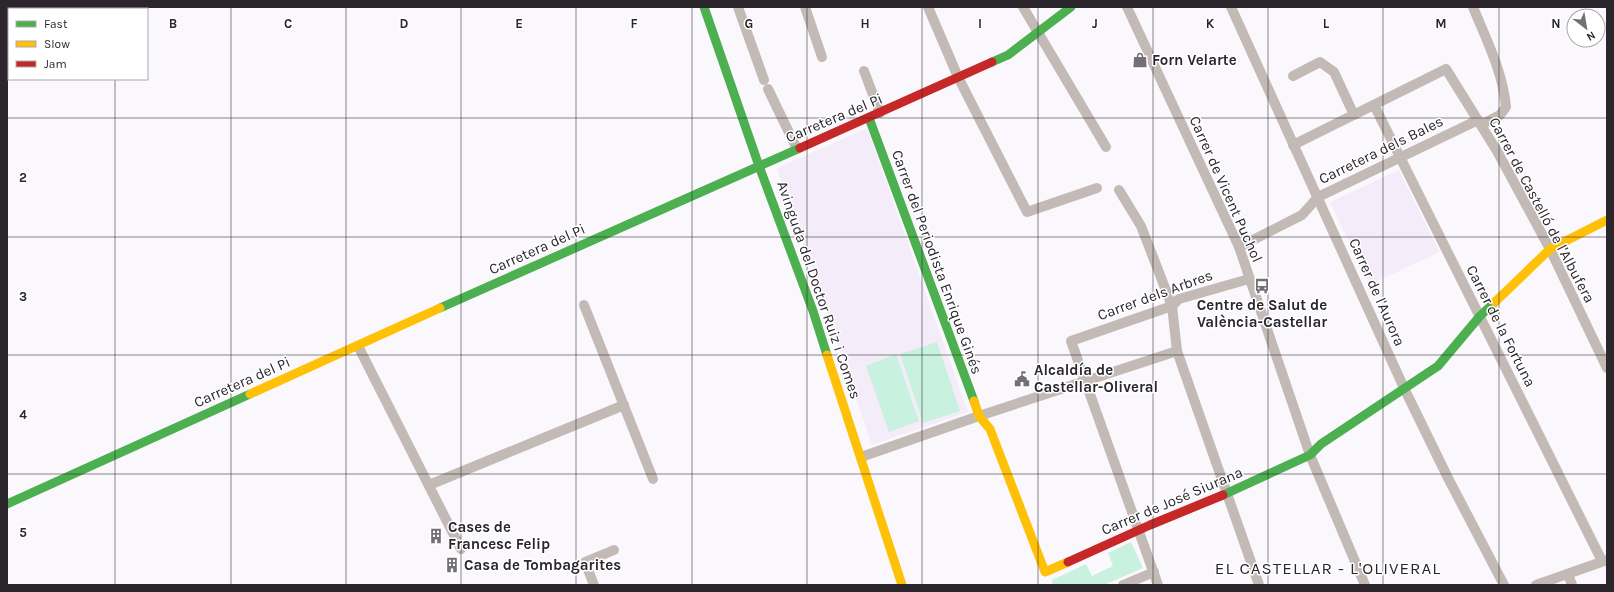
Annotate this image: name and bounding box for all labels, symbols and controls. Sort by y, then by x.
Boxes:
legend [8,8,148,80]
north arrow [1566,8,1606,48]
text: B [169,16,177,31]
text: C [284,16,292,31]
text: D [400,16,409,31]
text: E [515,16,523,31]
text: F [630,16,638,31]
text: G [745,16,753,31]
text: H [860,16,870,31]
text: I [978,16,982,31]
text: J [1092,16,1098,31]
text: K [1206,16,1215,31]
text: L [1323,16,1330,31]
text: M [1435,16,1447,31]
text: N [1551,16,1561,31]
text: Fast [44,17,68,31]
text: N [1584,29,1598,44]
text: Slow [44,37,70,51]
shop icon: Forn Velarte [1131,51,1149,69]
place label: Forn Velarte [1152,51,1237,69]
text: Jam [44,57,67,71]
street label: Carretera del Pi [783,89,885,147]
street label: Carretera dels Bales [1316,112,1446,188]
street label: Carrer de Vicent Puchol [1186,113,1266,265]
street label: Carrer de Castelló de l'Albufera [1485,114,1599,306]
street label: Carrer del Periodista Enrique Ginés [888,147,986,377]
text: 2 [19,170,27,185]
street label: Avinguda del Doctor Ruiz i Comes [773,179,865,401]
street label: Carretera del Pi [486,220,588,278]
street label: Carrer de l'Aurora [1345,235,1409,349]
street label: Carrer de la Fortuna [1463,262,1539,390]
street label: Carrer dels Arbres [1095,266,1215,324]
bus stop icon: Centre de Salut de València-Castellar [1253,277,1271,295]
text: 3 [19,289,27,304]
place label: Centre de Salut de València-Castellar [1197,296,1327,331]
street label: Carretera del Pi [191,353,293,411]
place label: Alcaldía de Castellar-Oliveral [1034,361,1158,396]
public building icon: Alcaldía de Castellar-Oliveral [1013,370,1031,388]
text: 4 [19,407,27,422]
street label: Carrer de José Siurana [1098,463,1246,539]
place label: Cases de Francesc Felip [448,518,550,553]
text: 5 [19,525,27,540]
building icon: Cases de Francesc Felip [427,527,445,545]
building icon: Casa de Tombagarites [443,556,461,574]
place label: Casa de Tombagarites [464,556,621,574]
district label: EL CASTELLAR - L'OLIVERAL [1215,558,1441,578]

